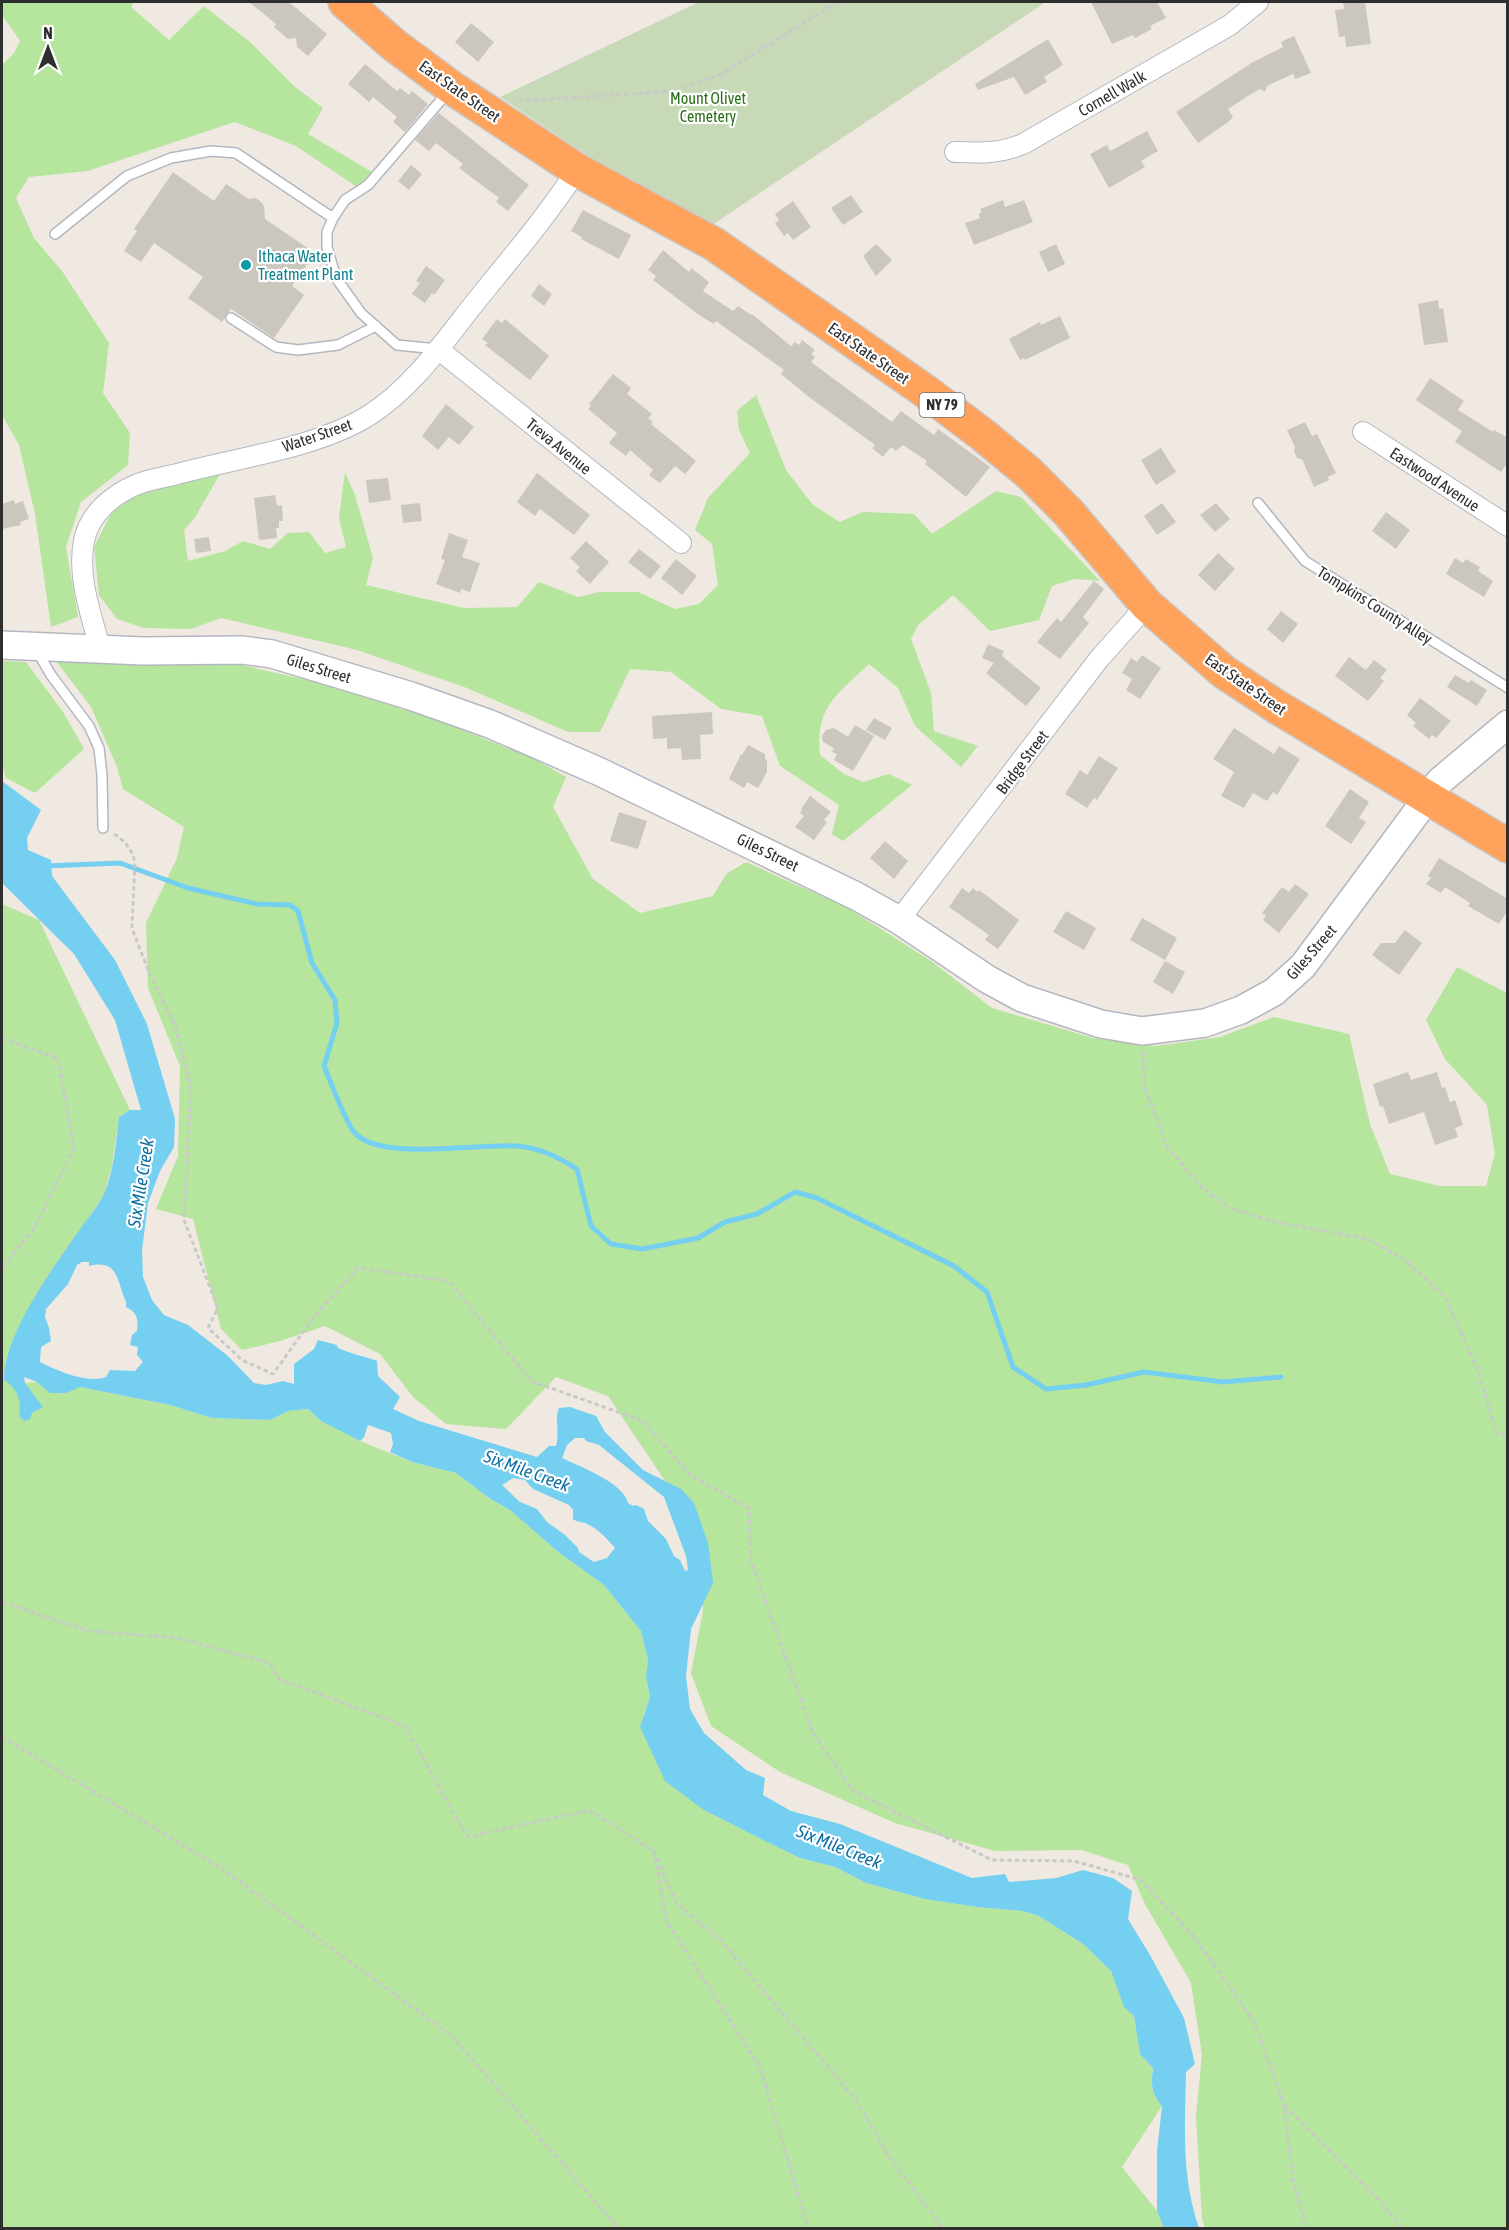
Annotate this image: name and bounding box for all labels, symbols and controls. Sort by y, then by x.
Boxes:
north arrow [18,18,78,78]
text: N [43,24,53,42]
street label: East State Street [416,57,504,126]
street label: Cornell Walk [1075,66,1149,120]
park label: Mount Olivet Cemetery [670,89,746,126]
place label: Ithaca Water Treatment Plant [258,247,354,283]
marker: Ithaca Water Treatment Plant [239,258,253,272]
street label: East State Street [825,319,913,388]
road number: NY 79 [920,393,964,417]
street label: Treva Avenue [523,414,595,478]
street label: Water Street [280,415,354,455]
street label: Eastwood Avenue [1387,443,1483,515]
street label: Tompkins County Alley [1314,562,1436,649]
street label: Giles Street [285,650,354,686]
street label: East State Street [1202,650,1290,719]
street label: Bridge Street [992,726,1053,798]
street label: Giles Street [734,829,802,875]
street label: Giles Street [1282,921,1340,983]
water label: Six Mile Creek [123,1136,158,1230]
water label: Six Mile Creek [481,1445,574,1496]
water label: Six Mile Creek [793,1820,886,1873]

